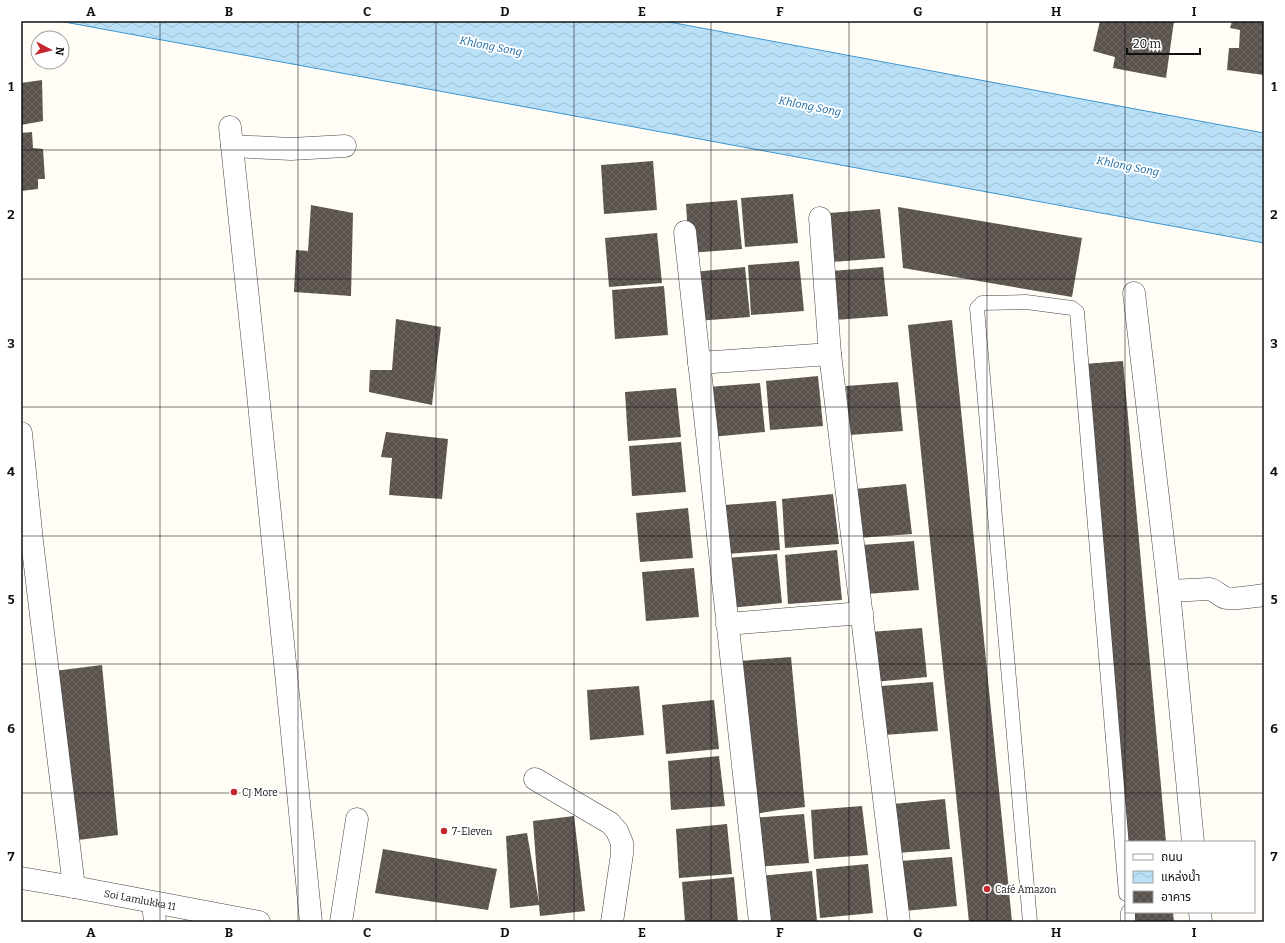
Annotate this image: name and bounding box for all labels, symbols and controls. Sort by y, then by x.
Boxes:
text: A [86,4,96,19]
text: B [225,4,233,19]
text: C [363,4,371,19]
text: D [500,4,510,19]
text: E [638,4,646,19]
text: F [776,4,784,19]
text: G [913,4,923,19]
text: H [1051,4,1061,19]
text: I [1192,4,1197,19]
north arrow [30,30,70,70]
scale bar [1127,30,1200,56]
water label: Khlong Song [458,34,523,59]
text: 20 m [1133,37,1162,51]
text: N [52,46,66,57]
text: 1 [8,79,14,94]
text: 1 [1271,79,1277,94]
water label: Khlong Song [777,94,842,119]
water label: Khlong Song [1095,154,1160,179]
text: 2 [7,207,15,222]
text: 2 [1270,207,1278,222]
text: 3 [7,336,15,351]
text: 3 [1270,336,1278,351]
text: 4 [7,464,15,479]
text: 4 [1270,464,1278,479]
text: 5 [7,592,15,607]
text: 5 [1270,592,1278,607]
text: 6 [7,721,15,736]
text: 6 [1270,721,1278,736]
marker: CJ More [229,787,239,797]
place label: CJ More [242,787,278,799]
marker: 7-Eleven [439,826,449,836]
place label: 7-Eleven [452,826,493,838]
legend [1125,841,1255,913]
text: 7 [8,849,15,864]
text: 7 [1271,849,1278,864]
text: ถนน [1161,850,1183,864]
text: แหล่งน้ำ [1161,868,1200,884]
marker: Café Amazon [982,884,992,894]
place label: Café Amazon [995,884,1057,896]
street label: Soi Lamlukka 11 [103,888,177,913]
text: อาคาร [1161,890,1191,904]
text: A [86,925,96,940]
text: B [225,925,233,940]
text: C [363,925,371,940]
text: D [500,925,510,940]
text: E [638,925,646,940]
text: F [776,925,784,940]
text: G [913,925,923,940]
text: H [1051,925,1061,940]
text: I [1192,925,1197,940]

